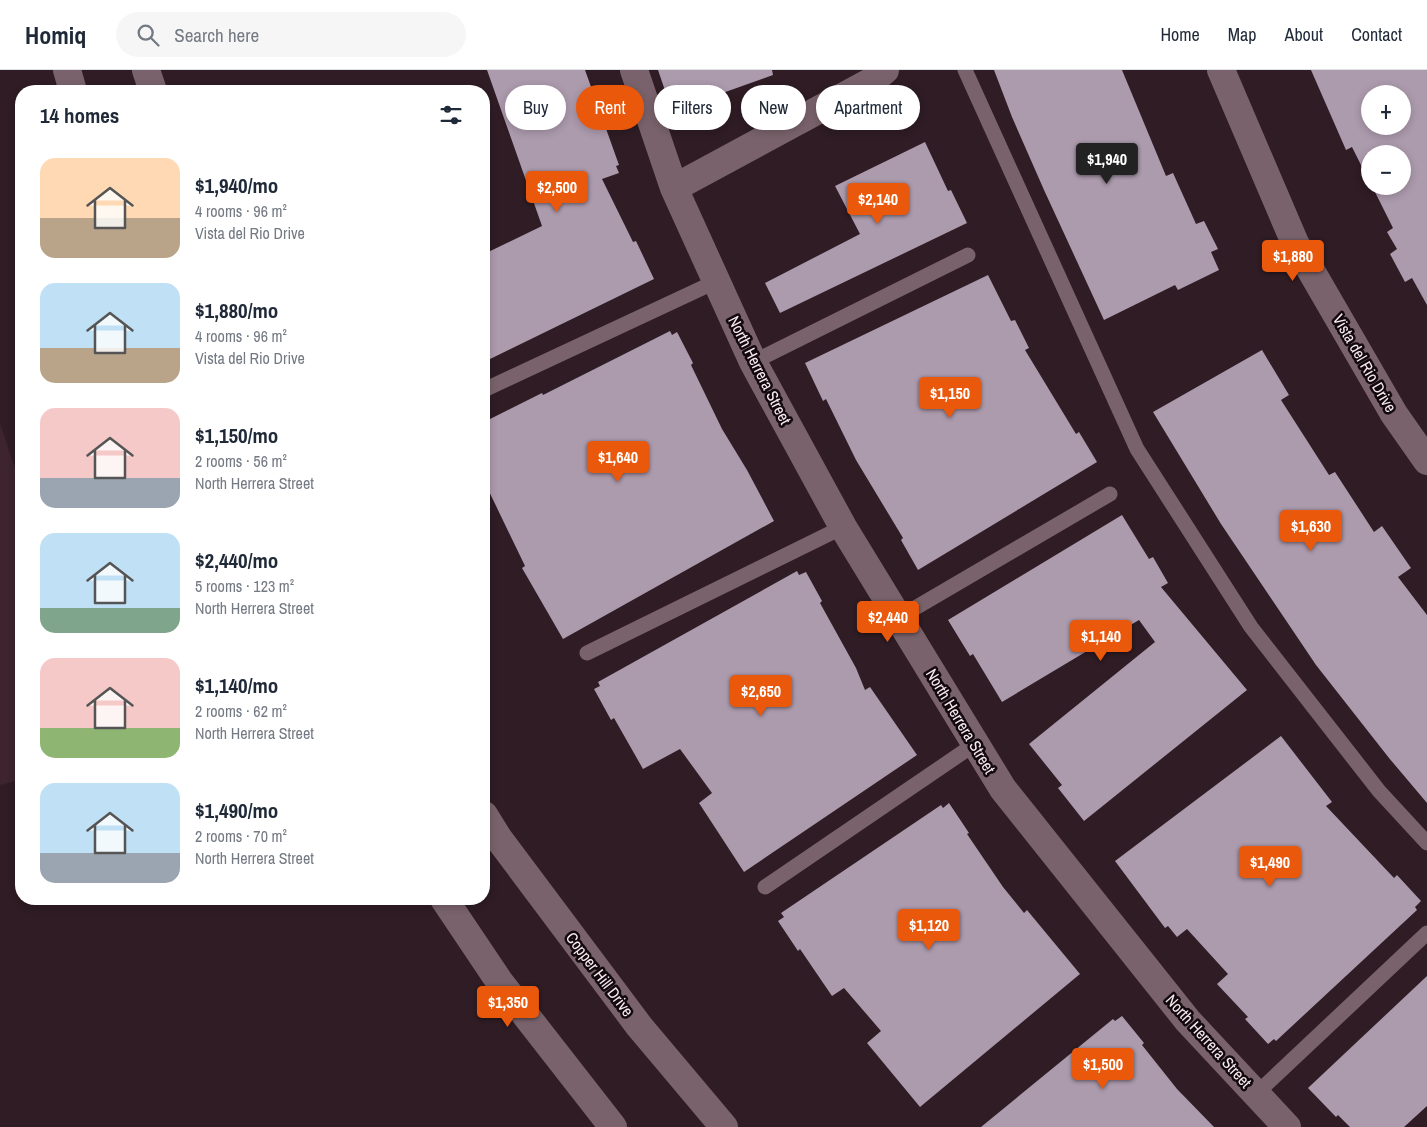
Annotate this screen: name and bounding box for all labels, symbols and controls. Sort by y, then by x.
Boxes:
search box [116,12,466,57]
text: Homiq [25,19,86,51]
icon: search [134,21,162,49]
text: Search here [174,22,259,48]
text: Home [1160,22,1200,47]
text: Map [1228,22,1257,47]
text: About [1285,22,1323,47]
text: Contact [1351,22,1402,47]
chip: Buy [505,85,566,130]
chip: Rent [576,85,644,130]
chip: Filters [654,85,731,130]
chip: New [741,85,806,130]
chip: Apartment [816,85,920,130]
map controls [1361,85,1411,195]
button: + [1361,85,1411,135]
text: 14 homes [40,101,119,130]
icon: filters [437,101,465,129]
pin: $1,940 [1066,142,1148,185]
button: − [1361,145,1411,195]
text: $1,940 [1087,148,1127,170]
pin: $2,500 [516,170,598,213]
text: $1,940/mo [195,171,278,200]
text: $2,500 [537,176,577,198]
icon: home [80,178,140,238]
pin: $2,140 [837,182,919,225]
text: $2,140 [858,188,898,210]
text: 4 rooms · 96 m² [195,200,287,222]
text: Vista del Rio Drive [195,222,305,244]
pin: $1,880 [1252,240,1334,282]
text: $1,880 [1273,245,1313,267]
text: $1,880/mo [195,296,278,325]
icon: home [80,303,140,363]
street label: Vista del Rio Drive [1328,310,1402,416]
street label: North Herrera Street [723,312,797,428]
text: 4 rooms · 96 m² [195,325,287,347]
text: Vista del Rio Drive [195,347,305,369]
pin: $1,150 [909,376,991,419]
text: $1,150 [930,382,970,404]
text: $1,150/mo [195,421,278,450]
icon: home [80,428,140,488]
pin: $1,640 [577,440,659,483]
text: $1,640 [598,446,638,468]
text: 2 rooms · 56 m² [195,450,287,472]
text: North Herrera Street [195,472,314,494]
pin: $1,630 [1270,510,1352,552]
text: $1,630 [1291,515,1331,537]
text: $2,440/mo [195,546,278,575]
icon: home [80,553,140,613]
text: 5 rooms · 123 m² [195,575,294,597]
text: North Herrera Street [195,597,314,619]
pin: $2,440 [847,600,929,643]
text: $2,440 [868,606,908,628]
pin: $1,140 [1060,620,1142,662]
text: $1,140 [1081,625,1121,647]
street label: North Herrera Street [921,664,1001,778]
text: $1,140/mo [195,671,278,700]
pin: $2,650 [720,674,802,717]
icon: home [80,678,140,738]
text: $2,650 [741,680,781,702]
text: 2 rooms · 62 m² [195,700,287,722]
text: North Herrera Street [195,722,314,744]
text: $1,490/mo [195,796,278,825]
icon: home [80,803,140,863]
text: 2 rooms · 70 m² [195,825,287,847]
pin: $1,490 [1229,846,1311,888]
text: North Herrera Street [195,847,314,869]
text: $1,490 [1250,851,1290,873]
pin: $1,120 [888,908,970,951]
text: $1,120 [909,914,949,936]
street label: Copper Hill Drive [561,927,639,1021]
pin: $1,350 [467,986,549,1028]
street label: North Herrera Street [1161,989,1257,1093]
text: $1,350 [488,991,528,1013]
pin: $1,500 [1062,1048,1144,1090]
text: $1,500 [1083,1053,1123,1075]

